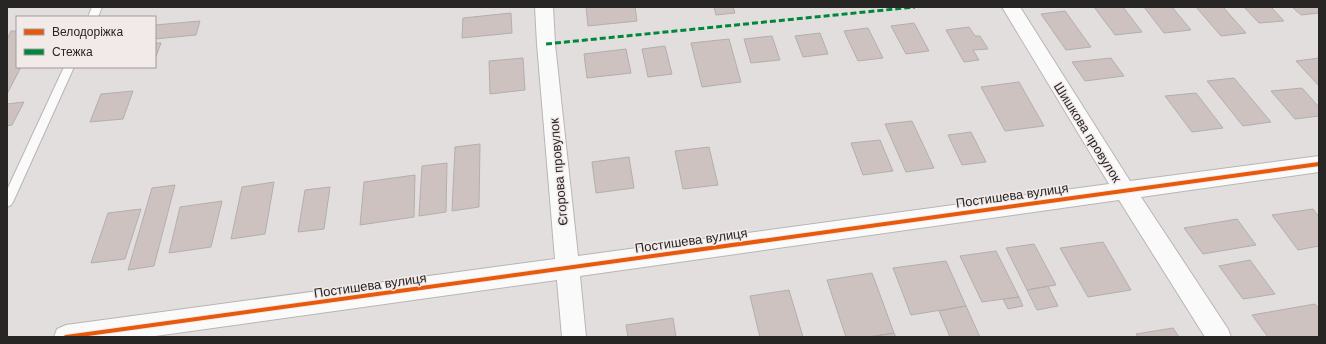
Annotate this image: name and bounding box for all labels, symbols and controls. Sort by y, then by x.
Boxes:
legend [16,16,156,68]
text: Велодоріжка [52,24,123,40]
text: Стежка [52,44,93,60]
street label: Шишкова провулок [1050,79,1125,186]
street label: Єгорова провулок [545,117,572,226]
street label: Постишева вулиця [955,179,1069,212]
street label: Постишева вулиця [634,224,748,257]
street label: Постишева вулиця [313,269,427,302]

